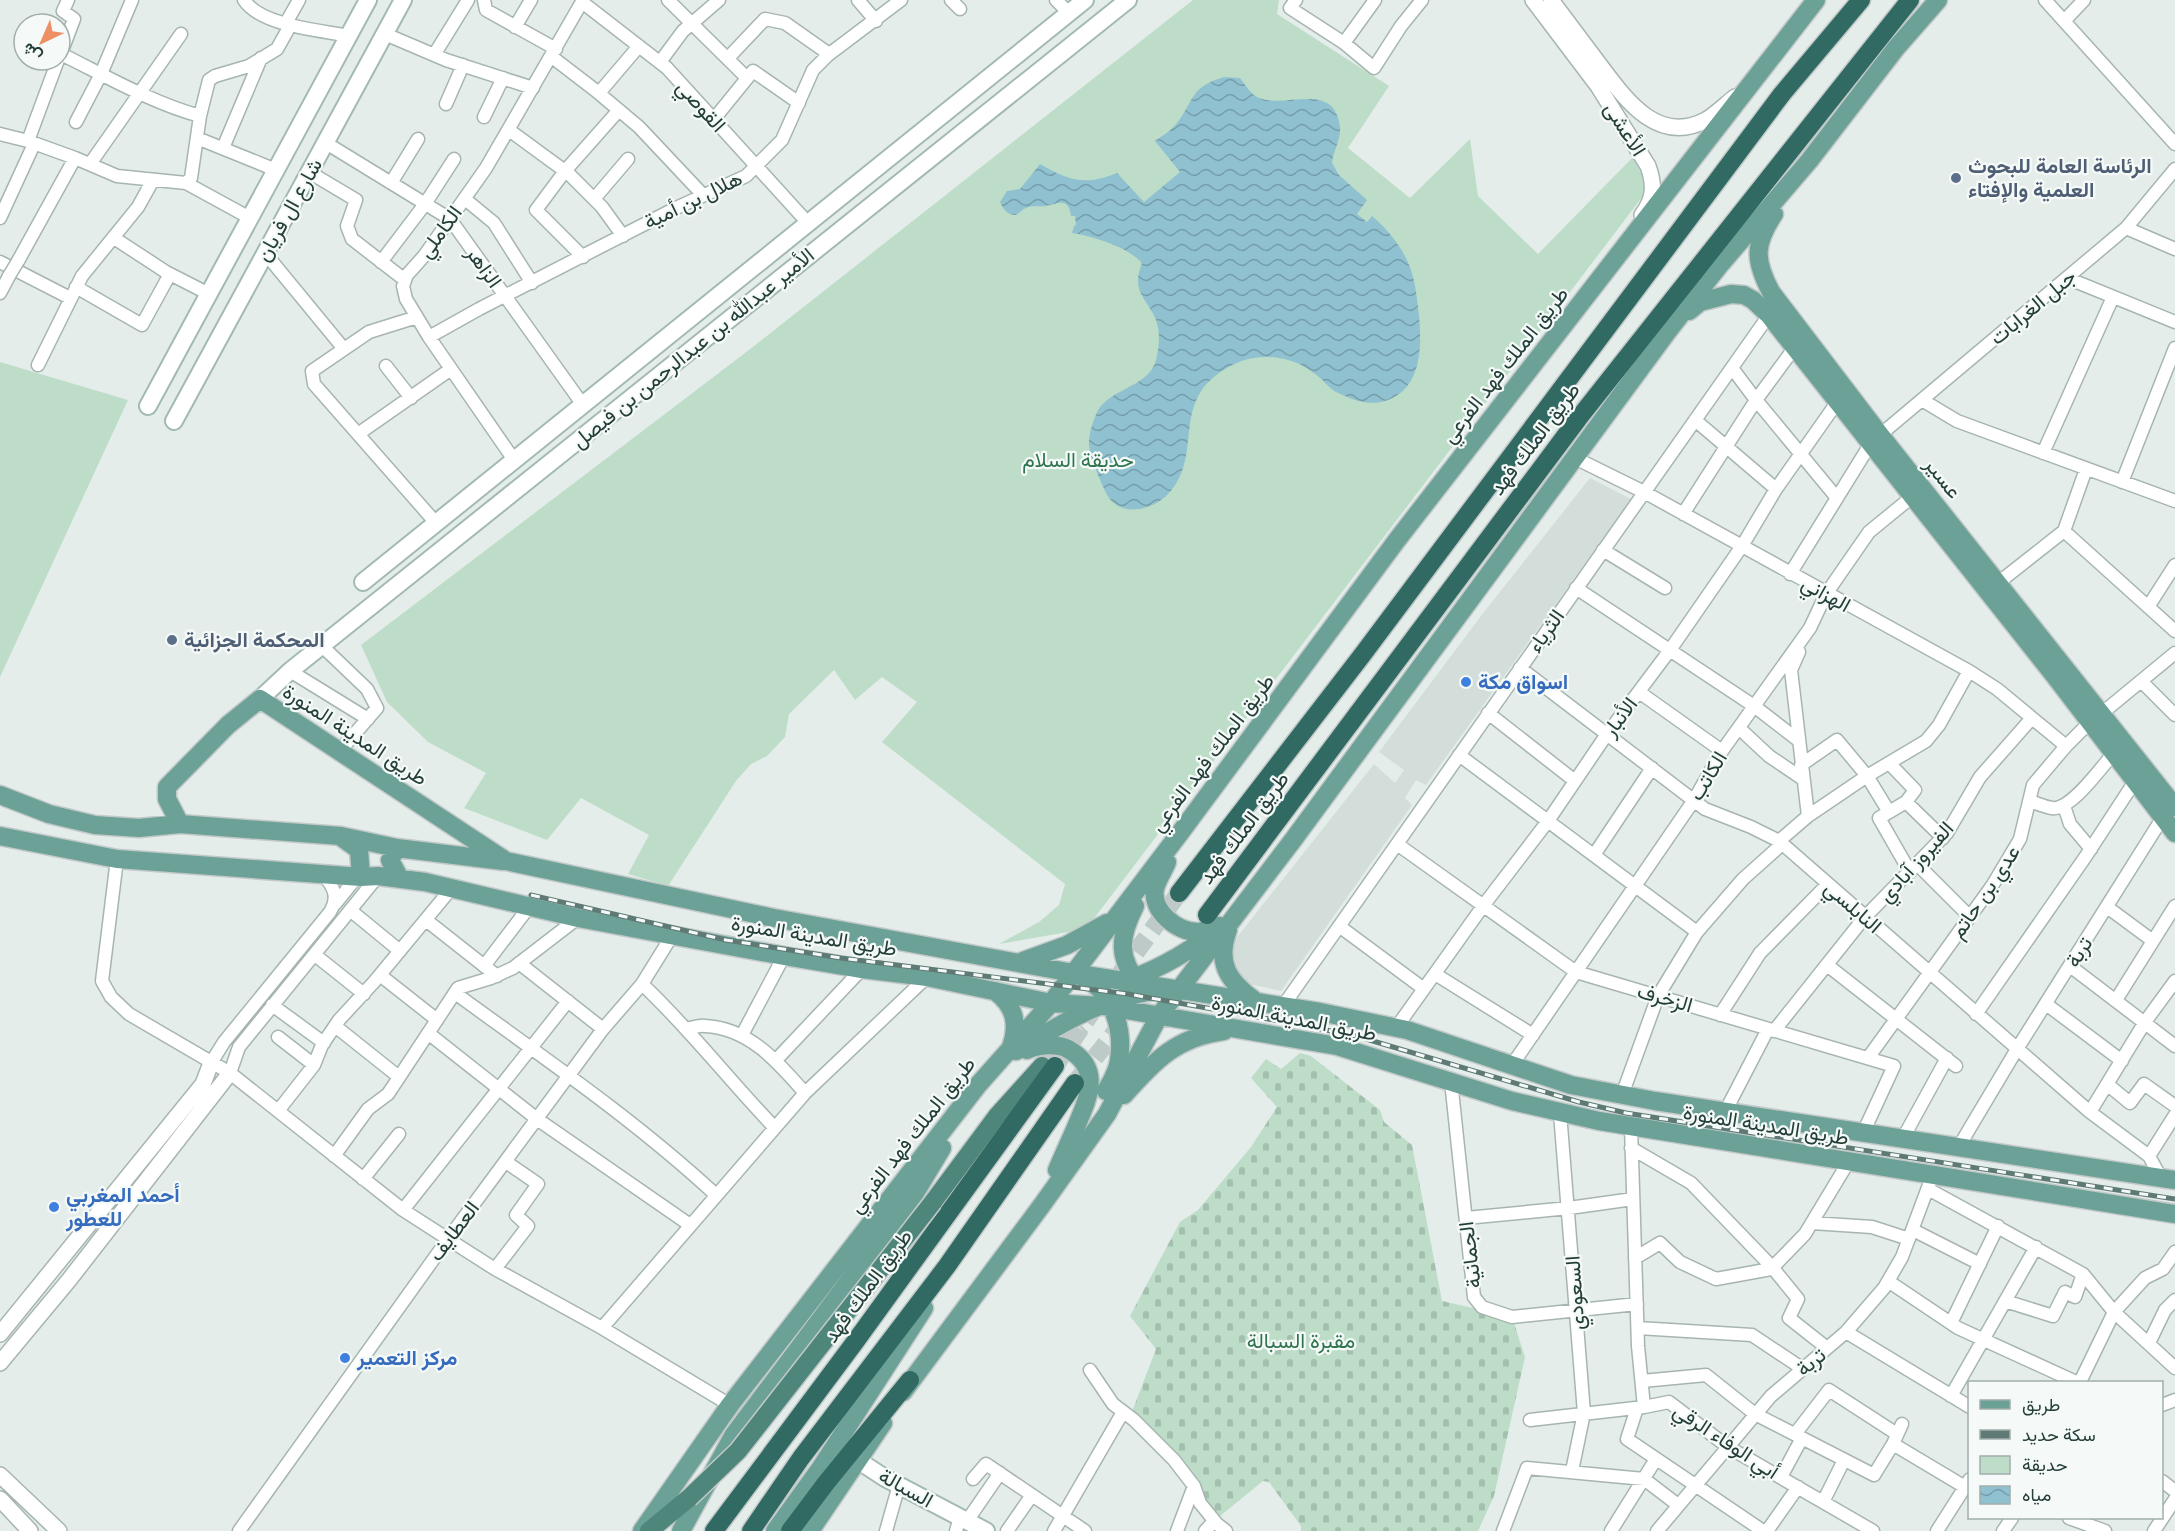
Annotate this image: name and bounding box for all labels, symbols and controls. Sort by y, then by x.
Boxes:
north arrow [12,12,72,72]
text: ش [18,39,45,66]
street label: القوصي [668,75,731,140]
street label: الأعشى [1599,98,1651,160]
street label: شارع ال فريان [251,154,329,267]
place label: الرئاسة العامة للبحوث العلمية والإفتاء [1968,154,2152,204]
street label: هلال بن أمية [640,166,746,234]
marker: الرئاسة العامة للبحوث العلمية والإفتاء [1949,171,1963,185]
street label: الكاملي [413,201,471,266]
street label: الزاهر [460,241,507,293]
street label: الأمير عبدالله بن عبدالرحمن بن فيصل [567,242,819,454]
street label: جبل الغرابات [1985,264,2081,351]
street label: طريق الملك فهد الفرعي [1436,282,1574,448]
street label: طريق الملك فهد [1485,378,1585,500]
park label: حديقة السلام [1022,448,1134,474]
street label: عسير [1918,452,1966,504]
street label: الهزاني [1795,571,1855,622]
street label: الثرياء [1523,605,1570,658]
place label: المحكمة الجزائية [184,628,325,653]
marker: المحكمة الجزائية [165,633,179,647]
street label: طريق الملك فهد الفرعي [1144,669,1280,837]
place label: اسواق مكة [1478,670,1568,695]
marker: اسواق مكة [1459,675,1473,689]
street label: طريق المدينة المنورة [278,679,432,792]
street label: الأنبار [1597,693,1643,743]
street label: الكاتب [1684,747,1732,805]
street label: طريق الملك فهد [1194,767,1294,889]
street label: الفيروز آبادي [1874,817,1962,911]
street label: عدي بن حاتم [1945,841,2029,946]
street label: النابلسي [1816,876,1886,942]
street label: طريق المدينة المنورة [729,911,899,962]
street label: تربة [2061,932,2098,972]
street label: الزخرف [1634,979,1695,1018]
street label: طريق المدينة المنورة [1209,990,1379,1047]
street label: طريق الملك فهد الفرعي [844,1052,984,1221]
street label: طريق المدينة المنورة [1681,1100,1851,1151]
place label: أحمد المغربي للعطور [65,1182,180,1232]
street label: العطايف [424,1196,484,1266]
marker: أحمد المغربي للعطور [47,1200,61,1214]
street label: الجمانية [1454,1220,1486,1290]
street label: طريق الملك فهد [819,1225,918,1348]
street label: السعودي [1560,1254,1595,1331]
park label: مقبرة السبالة [1247,1329,1355,1354]
street label: تربة [1791,1343,1831,1382]
place label: مركز التعمير [356,1346,457,1371]
marker: مركز التعمير [338,1351,352,1365]
legend [1968,1381,2163,1519]
text: طريق [2022,1394,2060,1416]
street label: أبي الوفاء الرقي [1666,1398,1783,1488]
text: سكة حديد [2022,1424,2096,1445]
text: حديقة [2022,1454,2068,1475]
street label: السبالة [875,1463,937,1513]
text: مياه [2022,1484,2051,1505]

